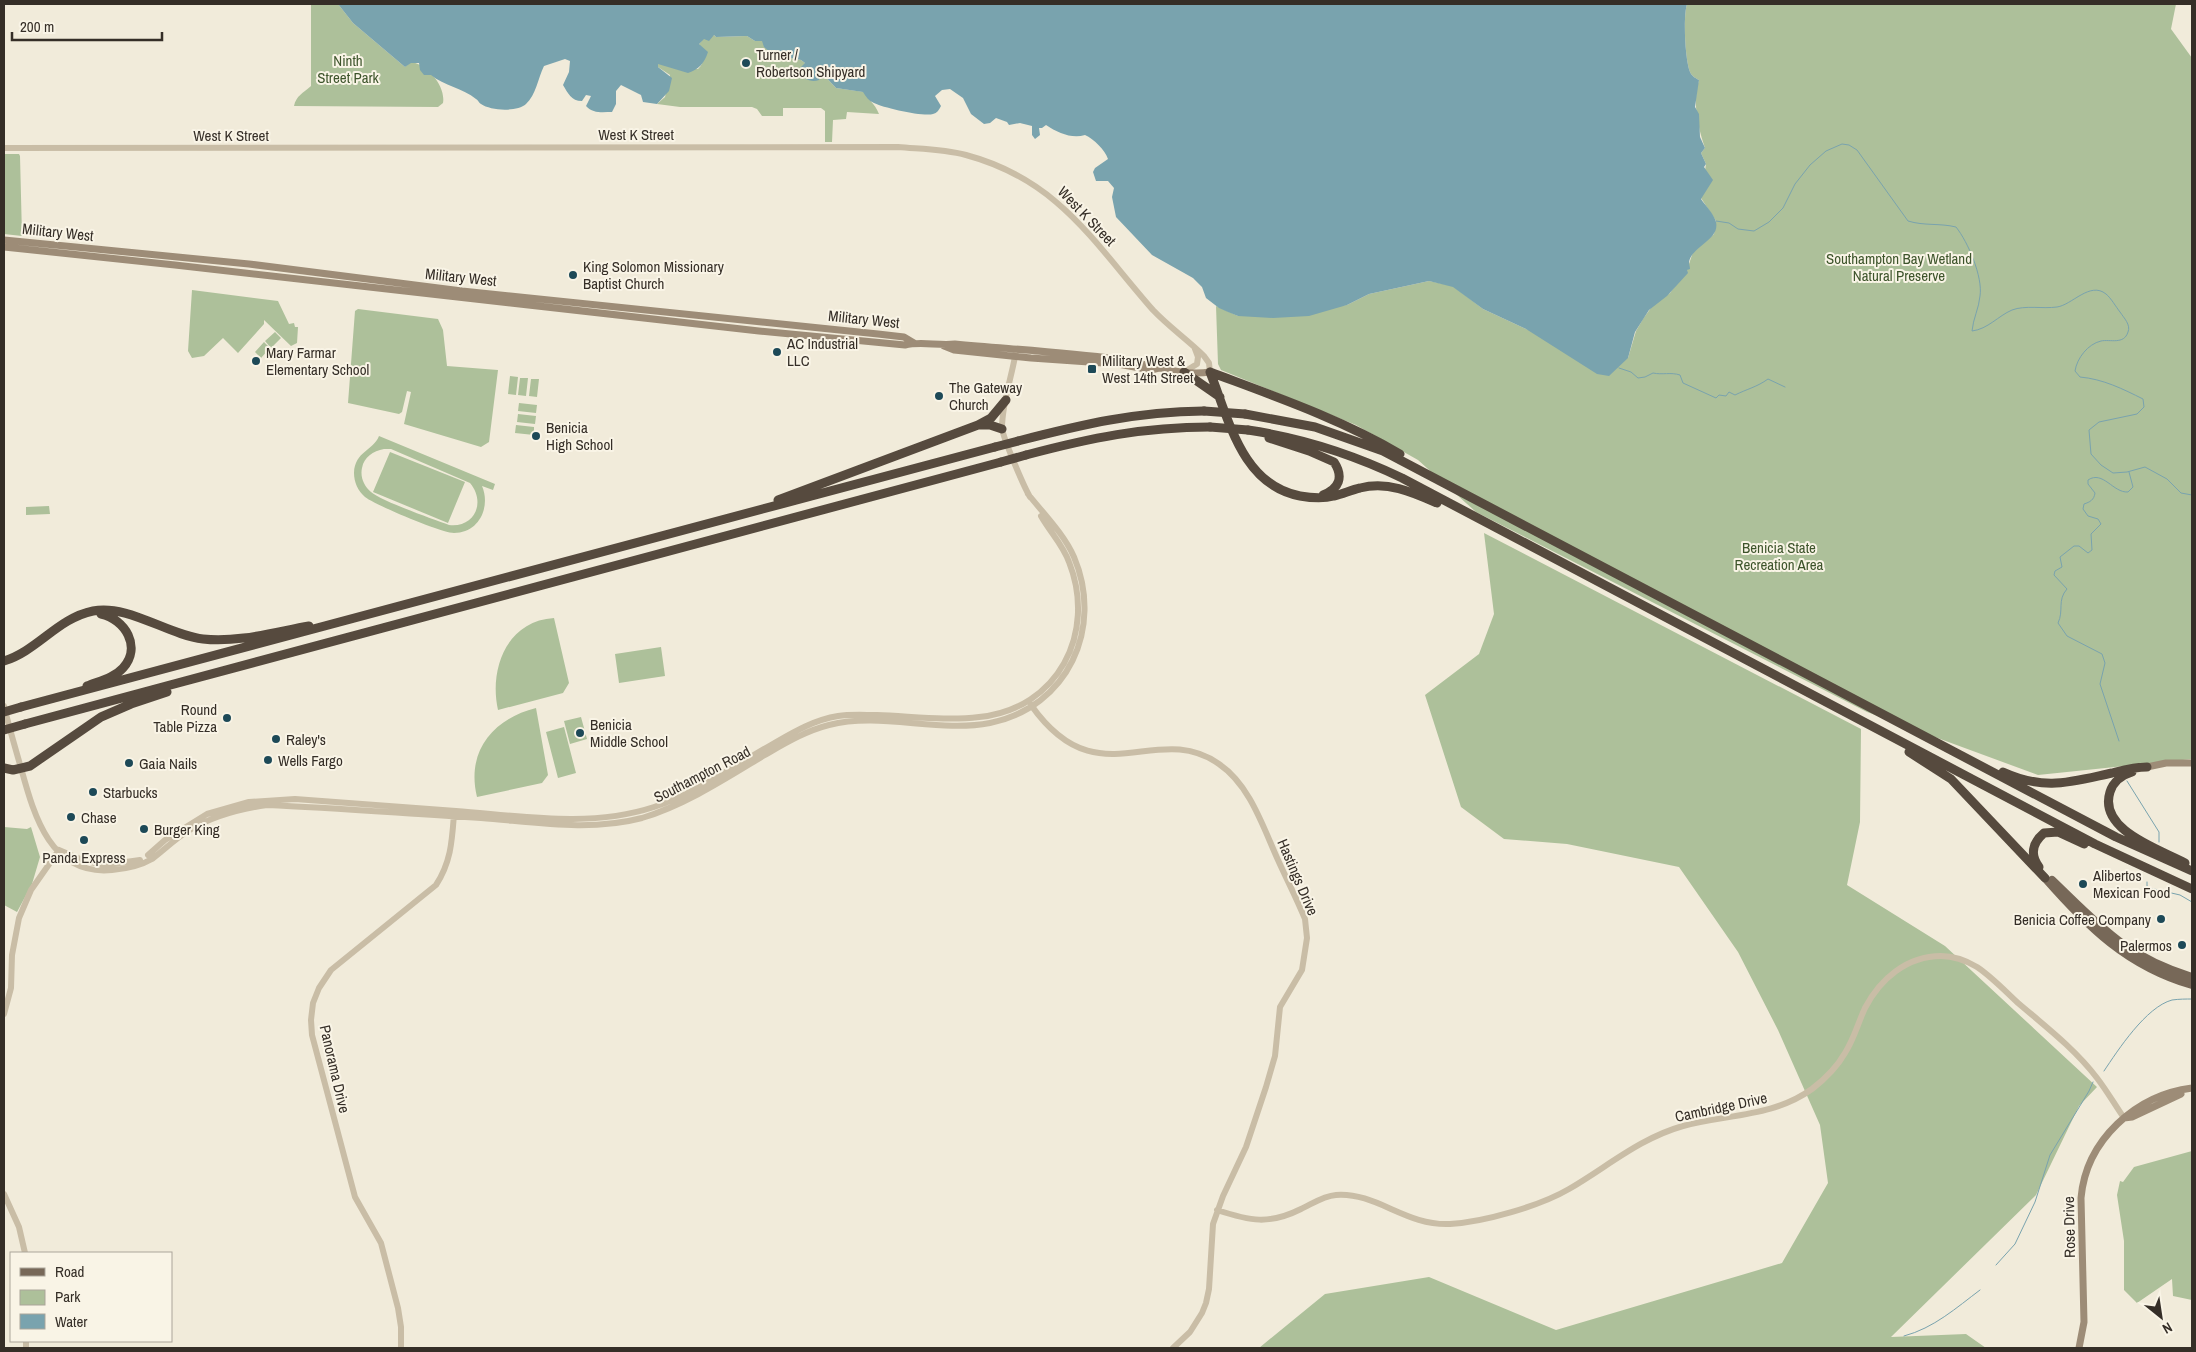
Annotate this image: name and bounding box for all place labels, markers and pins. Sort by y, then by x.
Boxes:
place label: Turner / Robertson Shipyard [756,44,865,82]
marker: Turner / Robertson Shipyard [740,57,752,69]
place label: King Solomon Missionary Baptist Church [583,256,725,294]
marker: King Solomon Missionary Baptist Church [567,269,579,281]
place label: AC Industrial LLC [786,333,858,371]
place label: Mary Farmar Elementary School [266,342,369,380]
marker: AC Industrial LLC [771,346,783,358]
place label: Military West & West 14th Street [1102,350,1194,388]
marker: Mary Farmar Elementary School [250,355,262,367]
marker: Military West & West 14th Street [1086,363,1098,375]
place label: The Gateway Church [949,377,1023,415]
marker: The Gateway Church [933,390,945,402]
place label: Benicia High School [546,417,613,455]
marker: Benicia High School [530,430,542,442]
place label: Round Table Pizza [153,699,217,737]
marker: Round Table Pizza [221,712,233,724]
place label: Benicia Middle School [590,714,668,752]
marker: Benicia Middle School [574,727,586,739]
place label: Raley's [286,729,326,750]
marker: Raley's [270,733,282,745]
place label: Wells Fargo [278,750,343,771]
place label: Gaia Nails [139,753,197,774]
marker: Wells Fargo [262,754,274,766]
marker: Gaia Nails [123,757,135,769]
place label: Starbucks [103,782,158,803]
marker: Starbucks [87,786,99,798]
place label: Chase [81,807,117,828]
marker: Chase [65,811,77,823]
place label: Burger King [154,819,220,840]
marker: Burger King [138,823,150,835]
marker: Panda Express [78,834,90,846]
place label: Panda Express [42,847,126,868]
place label: Alibertos Mexican Food [2092,865,2170,903]
marker: Alibertos Mexican Food [2077,878,2089,890]
place label: Benicia Coffee Company [2014,909,2152,930]
marker: Benicia Coffee Company [2155,913,2167,925]
place label: Palermos [2120,935,2172,956]
marker: Palermos [2176,939,2188,951]

